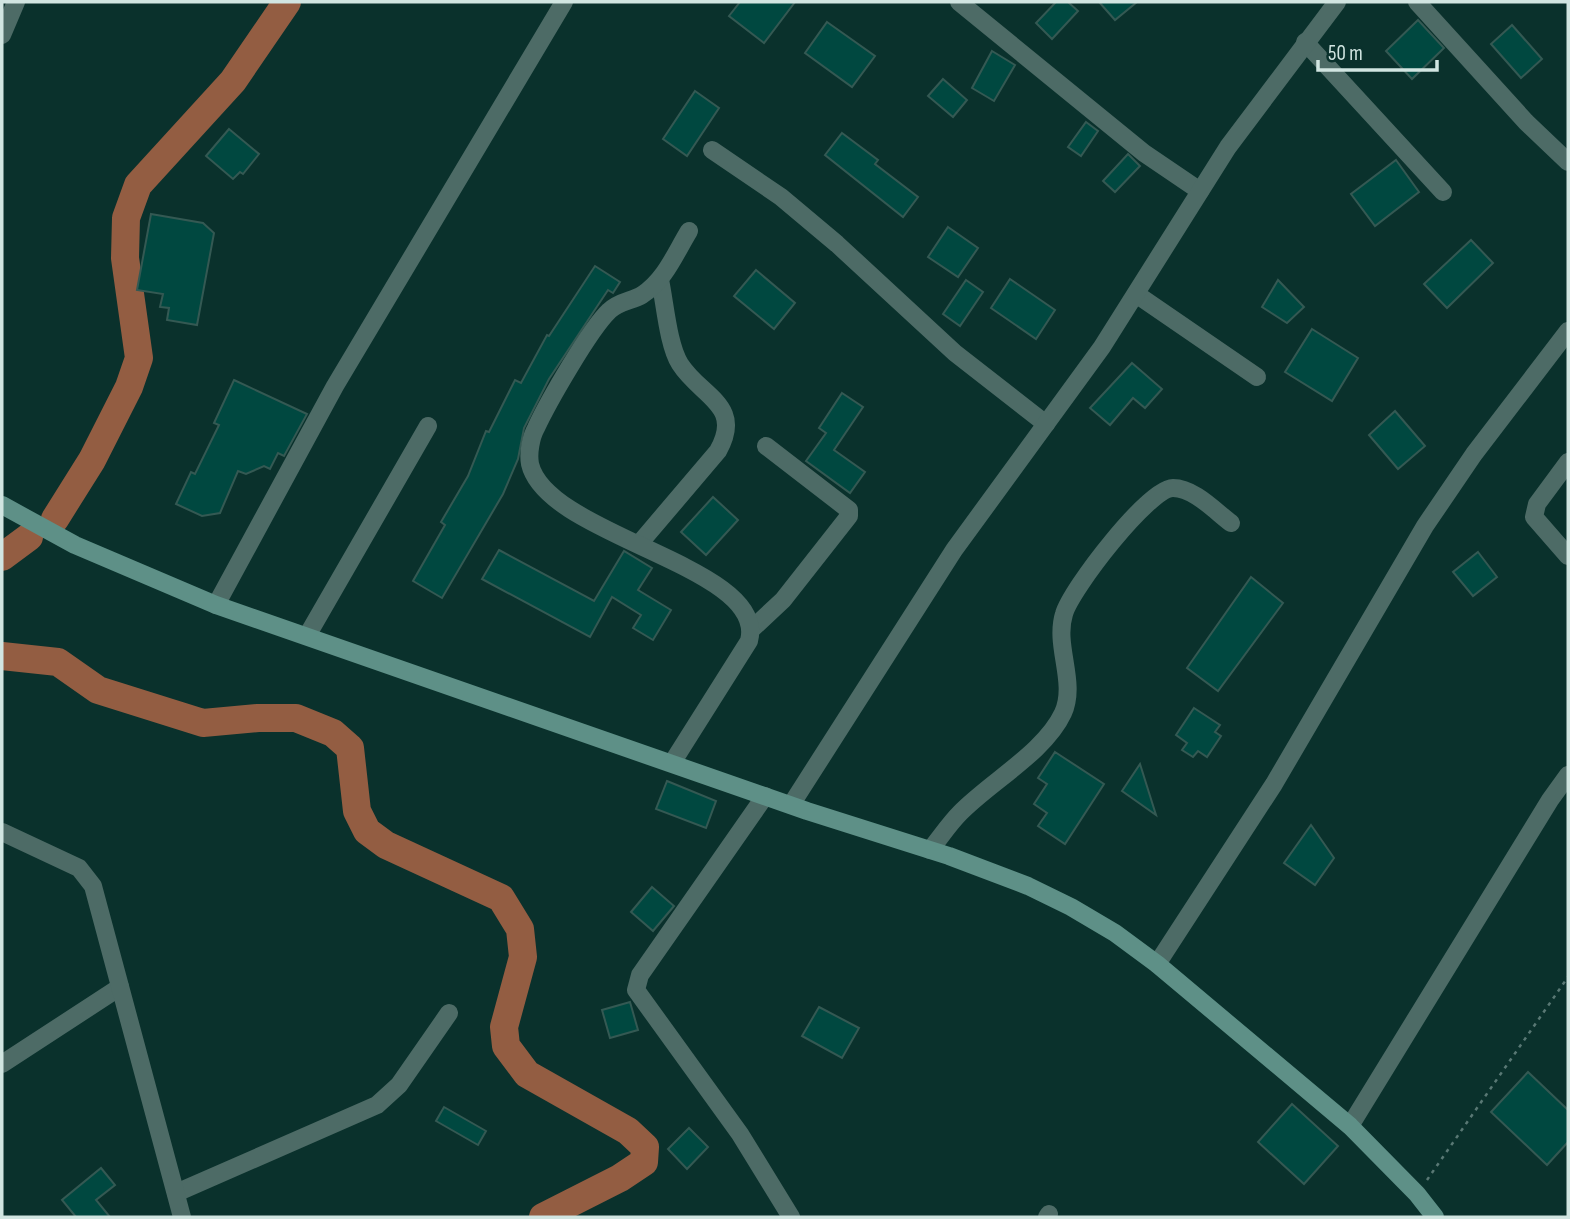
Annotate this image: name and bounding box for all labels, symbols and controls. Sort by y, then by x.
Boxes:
scale bar [1318,28,1437,72]
text: 50 m [1328,41,1363,66]

